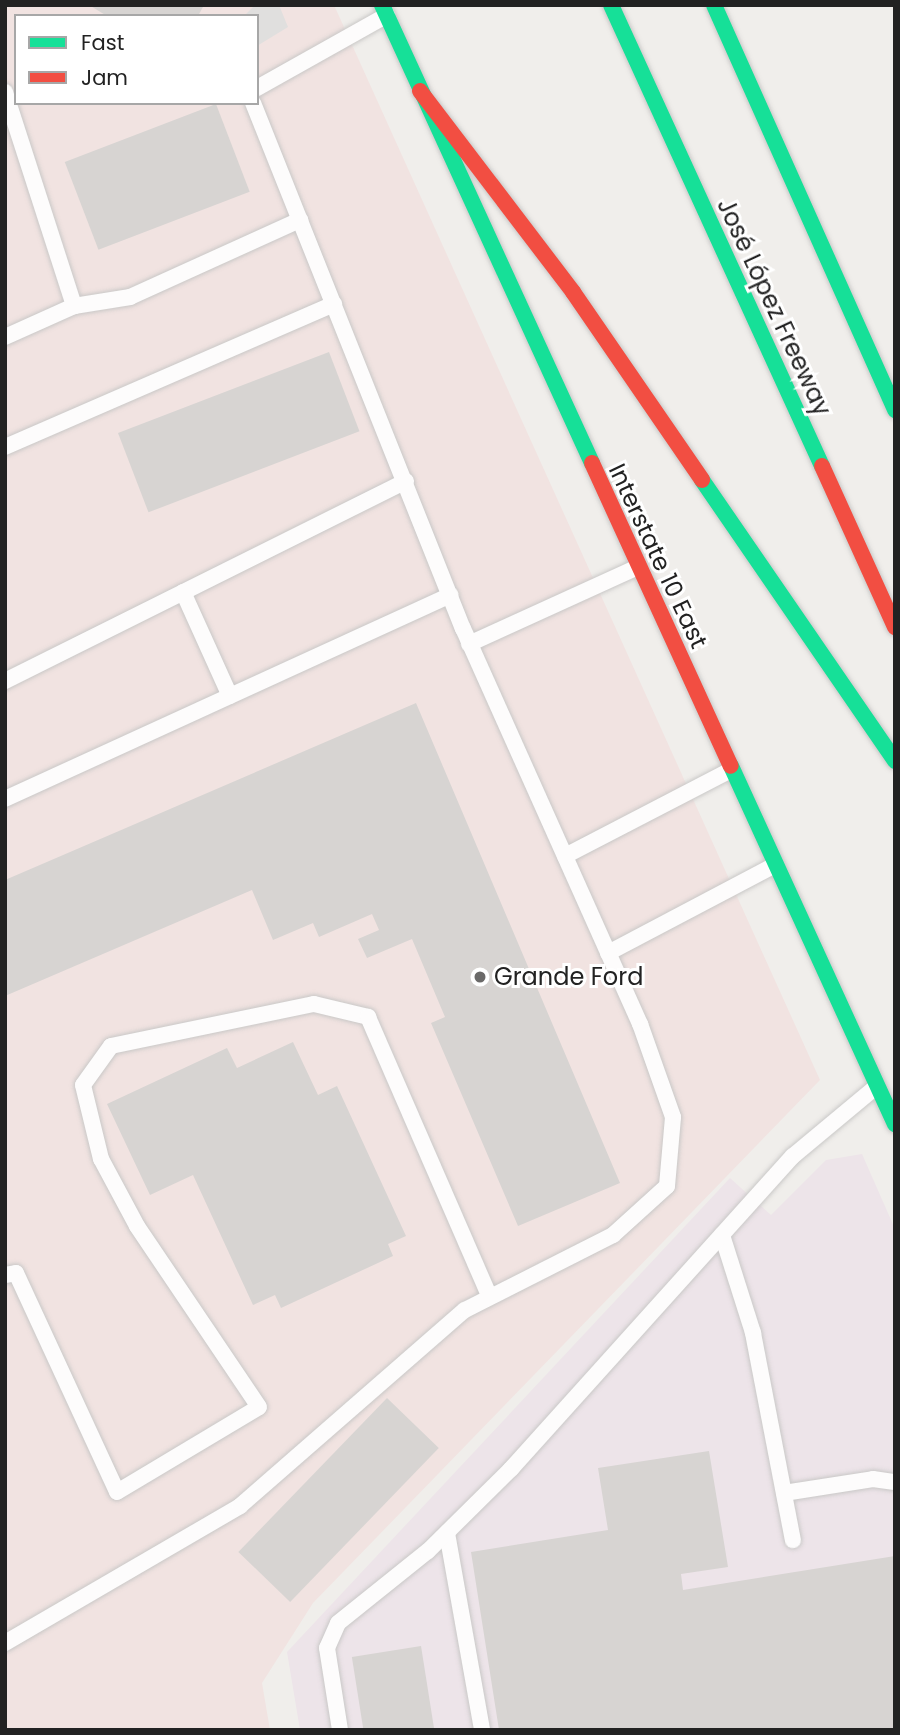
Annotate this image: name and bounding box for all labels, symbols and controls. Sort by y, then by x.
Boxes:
legend [14,14,259,105]
text: Fast [81,28,124,57]
text: Jam [81,63,128,92]
street label: José López Freeway [711,194,837,420]
street label: Interstate 10 East [603,459,713,653]
place label: Grande Ford [494,963,643,991]
marker: Grande Ford [472,969,488,985]

